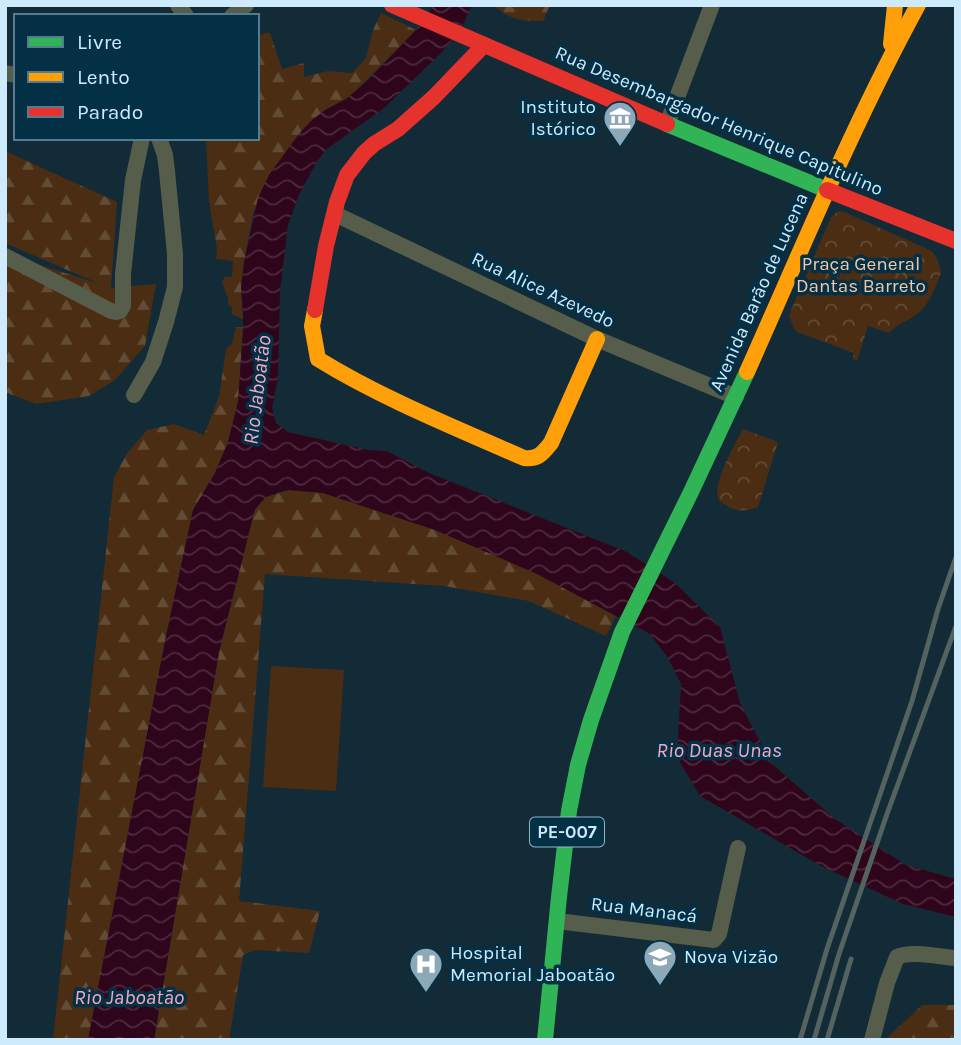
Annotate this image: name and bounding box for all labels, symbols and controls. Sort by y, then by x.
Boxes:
legend [14,14,259,140]
text: Livre [77,30,122,54]
street label: Rua Desembargador Henrique Capitulino [552,42,886,200]
text: Lento [77,65,130,89]
place label: Instituto Istórico [520,96,596,140]
museum icon: Instituto Istórico [601,99,639,148]
text: Parado [77,100,143,124]
street label: Avenida Barão de Lucena [705,189,813,395]
street label: Rua Alice Azevedo [468,247,618,333]
park label: Praça General Dantas Barreto [796,253,926,297]
water label: Rio Jaboatão [238,333,276,446]
water label: Rio Duas Unas [656,738,782,762]
road number: PE-007 [530,818,604,846]
street label: Rua Manacá [590,893,698,927]
school or university icon: Nova Vizão [641,938,679,987]
place label: Hospital Memorial Jaboatão [450,942,615,986]
hospital icon: Hospital Memorial Jaboatão [407,945,445,994]
place label: Nova Vizão [684,946,778,968]
water label: Rio Jaboatão [74,985,185,1009]

